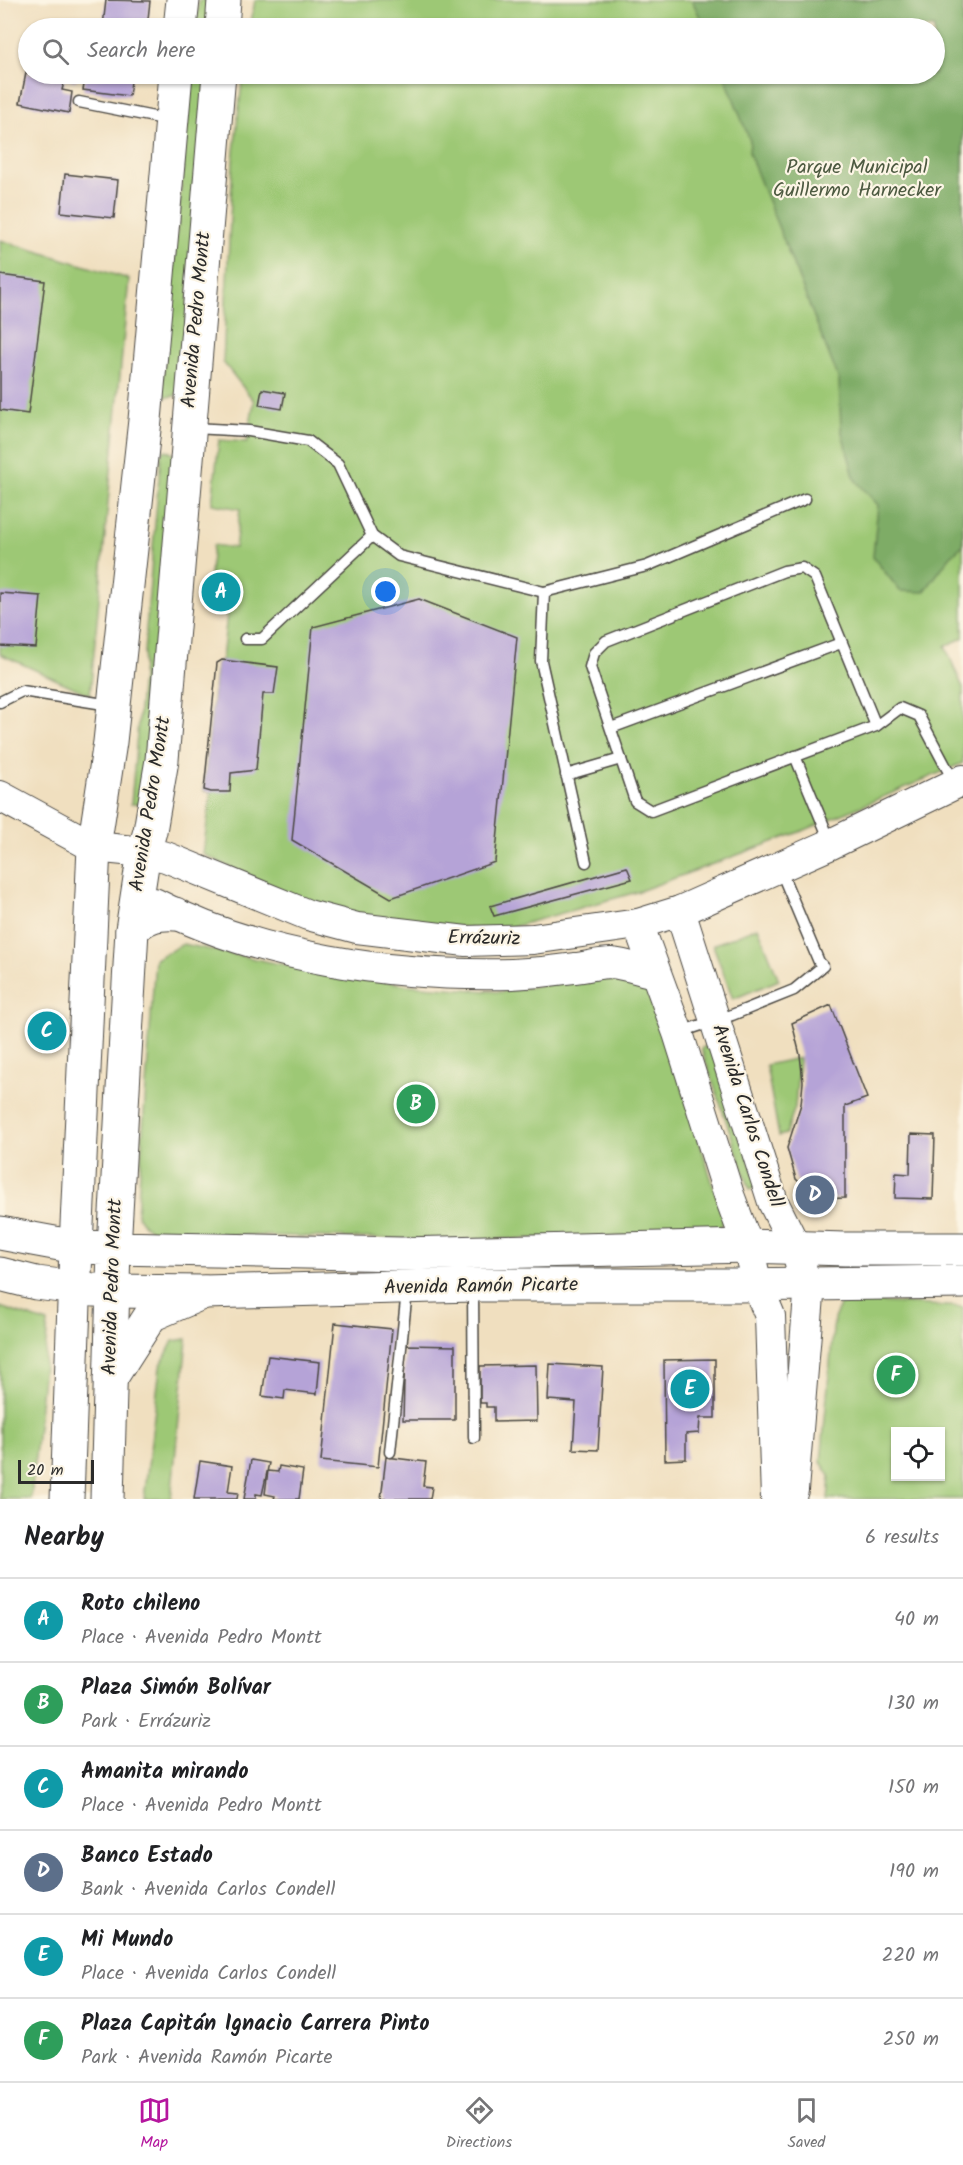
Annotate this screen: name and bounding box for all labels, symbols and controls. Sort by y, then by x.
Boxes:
search box [18,18,945,84]
text: Search here [87,34,195,69]
icon: search [39,35,72,68]
park label: Parque Municipal Guillermo Harnecker [773,152,942,207]
street label: Avenida Pedro Montt [173,230,221,410]
pin: A [202,570,240,614]
your location [371,577,400,606]
street label: Avenida Pedro Montt [121,714,181,894]
street label: Errázuriz [447,922,521,956]
pin: C [28,1008,66,1054]
street label: Avenida Carlos Condell [702,1020,792,1212]
pin: B [396,1082,436,1126]
pin: D [796,1172,834,1218]
street label: Avenida Pedro Montt [94,1198,132,1376]
street label: Avenida Ramón Picarte [384,1269,578,1305]
pin: F [876,1352,916,1398]
pin: E [670,1366,710,1412]
map controls [891,1427,945,1481]
button: locate [891,1427,945,1481]
scale bar [18,1457,94,1484]
text: 20 m [27,1458,63,1483]
text: Nearby [24,1517,104,1559]
text: 6 results [865,1522,939,1554]
text: Roto chileno [81,1587,200,1622]
text: A [37,1604,50,1636]
text: 40 m [894,1604,939,1636]
text: Place · Avenida Pedro Montt [81,1622,322,1654]
text: Plaza Simón Bolívar [81,1671,271,1706]
text: B [37,1688,50,1720]
text: 130 m [887,1688,939,1720]
text: Park · Errázuriz [81,1706,211,1738]
text: Amanita mirando [81,1755,249,1790]
text: C [37,1772,50,1804]
text: 150 m [888,1772,939,1804]
text: Place · Avenida Pedro Montt [81,1790,322,1822]
text: Banco Estado [81,1839,213,1874]
text: D [37,1856,50,1888]
text: 190 m [889,1856,939,1888]
text: Bank · Avenida Carlos Condell [81,1874,335,1906]
text: Mi Mundo [81,1923,173,1958]
text: E [38,1940,49,1972]
text: 220 m [882,1940,939,1972]
text: Place · Avenida Carlos Condell [81,1958,336,1990]
text: Plaza Capitán Ignacio Carrera Pinto [81,2007,430,2042]
text: F [38,2024,49,2056]
text: 250 m [883,2024,939,2056]
text: Park · Avenida Ramón Picarte [81,2042,332,2074]
tab: Map [138,2094,171,2155]
tab: Directions [446,2094,512,2155]
tab: Saved [787,2094,825,2155]

